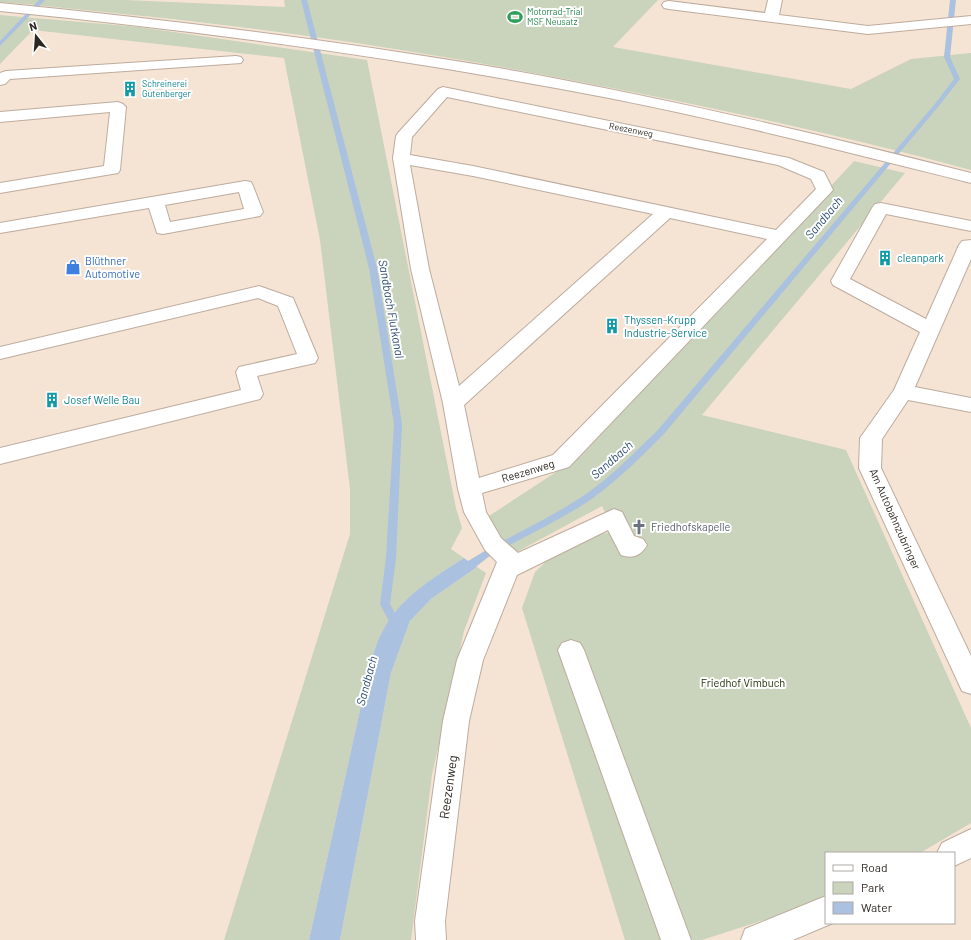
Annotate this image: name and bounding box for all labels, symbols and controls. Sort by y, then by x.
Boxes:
place label: Motorrad-Trial MSF Neusatz [527,6,582,27]
sports icon: Motorrad-Trial MSF Neusatz [506,8,524,26]
north arrow [16,16,56,56]
text: N [28,19,38,33]
place label: Schreinerei Gutenberger [142,78,192,99]
building icon: Schreinerei Gutenberger [121,80,139,98]
street label: Reezenweg [608,120,654,139]
water label: Sandbach [802,193,845,241]
building icon: cleanpark [876,249,894,267]
place label: cleanpark [897,251,944,264]
place label: Blüthner Automotive [85,254,140,280]
shop icon: Blüthner Automotive [64,258,82,276]
water label: Sandbach Flutkanal [376,258,408,360]
place label: Thyssen-Krupp Industrie-Service [624,313,707,339]
building icon: Thyssen-Krupp Industrie-Service [603,317,621,335]
building icon: Josef Welle Bau [43,391,61,409]
place label: Josef Welle Bau [64,393,140,406]
water label: Sandbach [588,437,635,481]
street label: Reezenweg [500,456,556,485]
street label: Am Autobahnzubringer [867,466,924,571]
church icon: Friedhofskapelle [630,518,648,536]
place label: Friedhofskapelle [651,520,731,533]
water label: Sandbach [353,654,379,707]
park label: Friedhof Vimbuch [701,676,785,689]
street label: Reezenweg [436,754,460,820]
legend [825,852,955,924]
text: Road [861,860,888,874]
text: Park [861,880,885,894]
text: Water [861,900,893,914]

